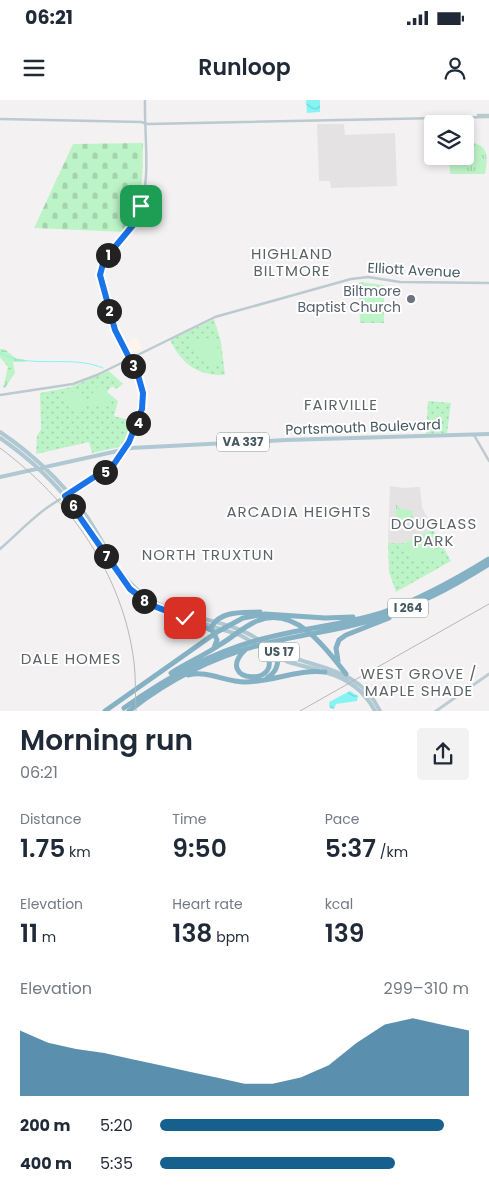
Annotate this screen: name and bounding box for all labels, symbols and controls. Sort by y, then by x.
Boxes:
text: 06:21 [25,4,73,31]
text: Runloop [198,52,291,83]
icon: menu [20,54,48,82]
icon: person [441,54,469,82]
map controls [424,115,474,165]
button: layers [424,115,474,165]
pin [120,185,162,227]
icon: arrive [127,192,155,220]
pin: 1 [96,242,120,268]
district label: HIGHLAND BILTMORE [251,243,333,281]
text: 1 [106,245,111,265]
street label: Elliott Avenue [367,258,461,282]
place label: Biltmore Baptist Church [297,281,401,317]
marker: Biltmore Baptist Church [405,293,417,305]
pin: 2 [96,298,122,324]
text: 2 [106,301,114,321]
pin: 3 [120,354,146,378]
text: 3 [129,356,138,376]
district label: FAIRVILLE [304,394,378,415]
pin: 4 [126,410,150,436]
text: 4 [134,413,143,433]
street label: Portsmouth Boulevard [285,414,441,440]
road number: VA 337 [217,432,269,452]
pin: 5 [92,460,118,484]
text: 5 [101,462,110,482]
pin: 6 [60,494,86,518]
text: 6 [69,496,78,516]
district label: ARCADIA HEIGHTS [226,501,372,522]
district label: DOUGLASS PARK [391,513,477,551]
pin: 7 [94,544,118,568]
district label: NORTH TRUXTUN [142,544,274,565]
text: 7 [103,546,110,566]
pin: 8 [132,588,156,614]
text: 8 [140,591,149,611]
pin [164,597,206,639]
road number: I 264 [388,598,428,618]
icon: check [171,604,199,632]
road number: US 17 [259,642,299,662]
district label: DALE HOMES [21,648,121,669]
district label: WEST GROVE / MAPLE SHADE [361,663,477,701]
text: Morning run [20,721,193,760]
button: share [417,728,469,780]
text: 06:21 [20,761,58,784]
text: Distance [20,809,81,829]
text: Time [172,809,206,829]
text: Pace [325,809,359,829]
text: 1.75 [20,831,65,866]
text: 9:50 [172,831,227,866]
text: 5:37 [325,831,376,866]
text: km [65,842,91,862]
text: /km [376,842,408,862]
text: Elevation [20,894,83,914]
text: Heart rate [172,894,243,914]
text: kcal [325,894,353,914]
text: 11 [20,916,38,951]
text: 138 [172,916,212,951]
text: 139 [325,916,364,951]
text: m [38,927,56,947]
text: bpm [212,927,250,947]
text: Elevation [20,977,92,1000]
text: 299–310 m [383,977,469,1000]
text: 200 m [20,1114,70,1137]
text: 5:20 [100,1114,133,1137]
text: 400 m [20,1152,72,1175]
text: 5:35 [100,1152,133,1175]

